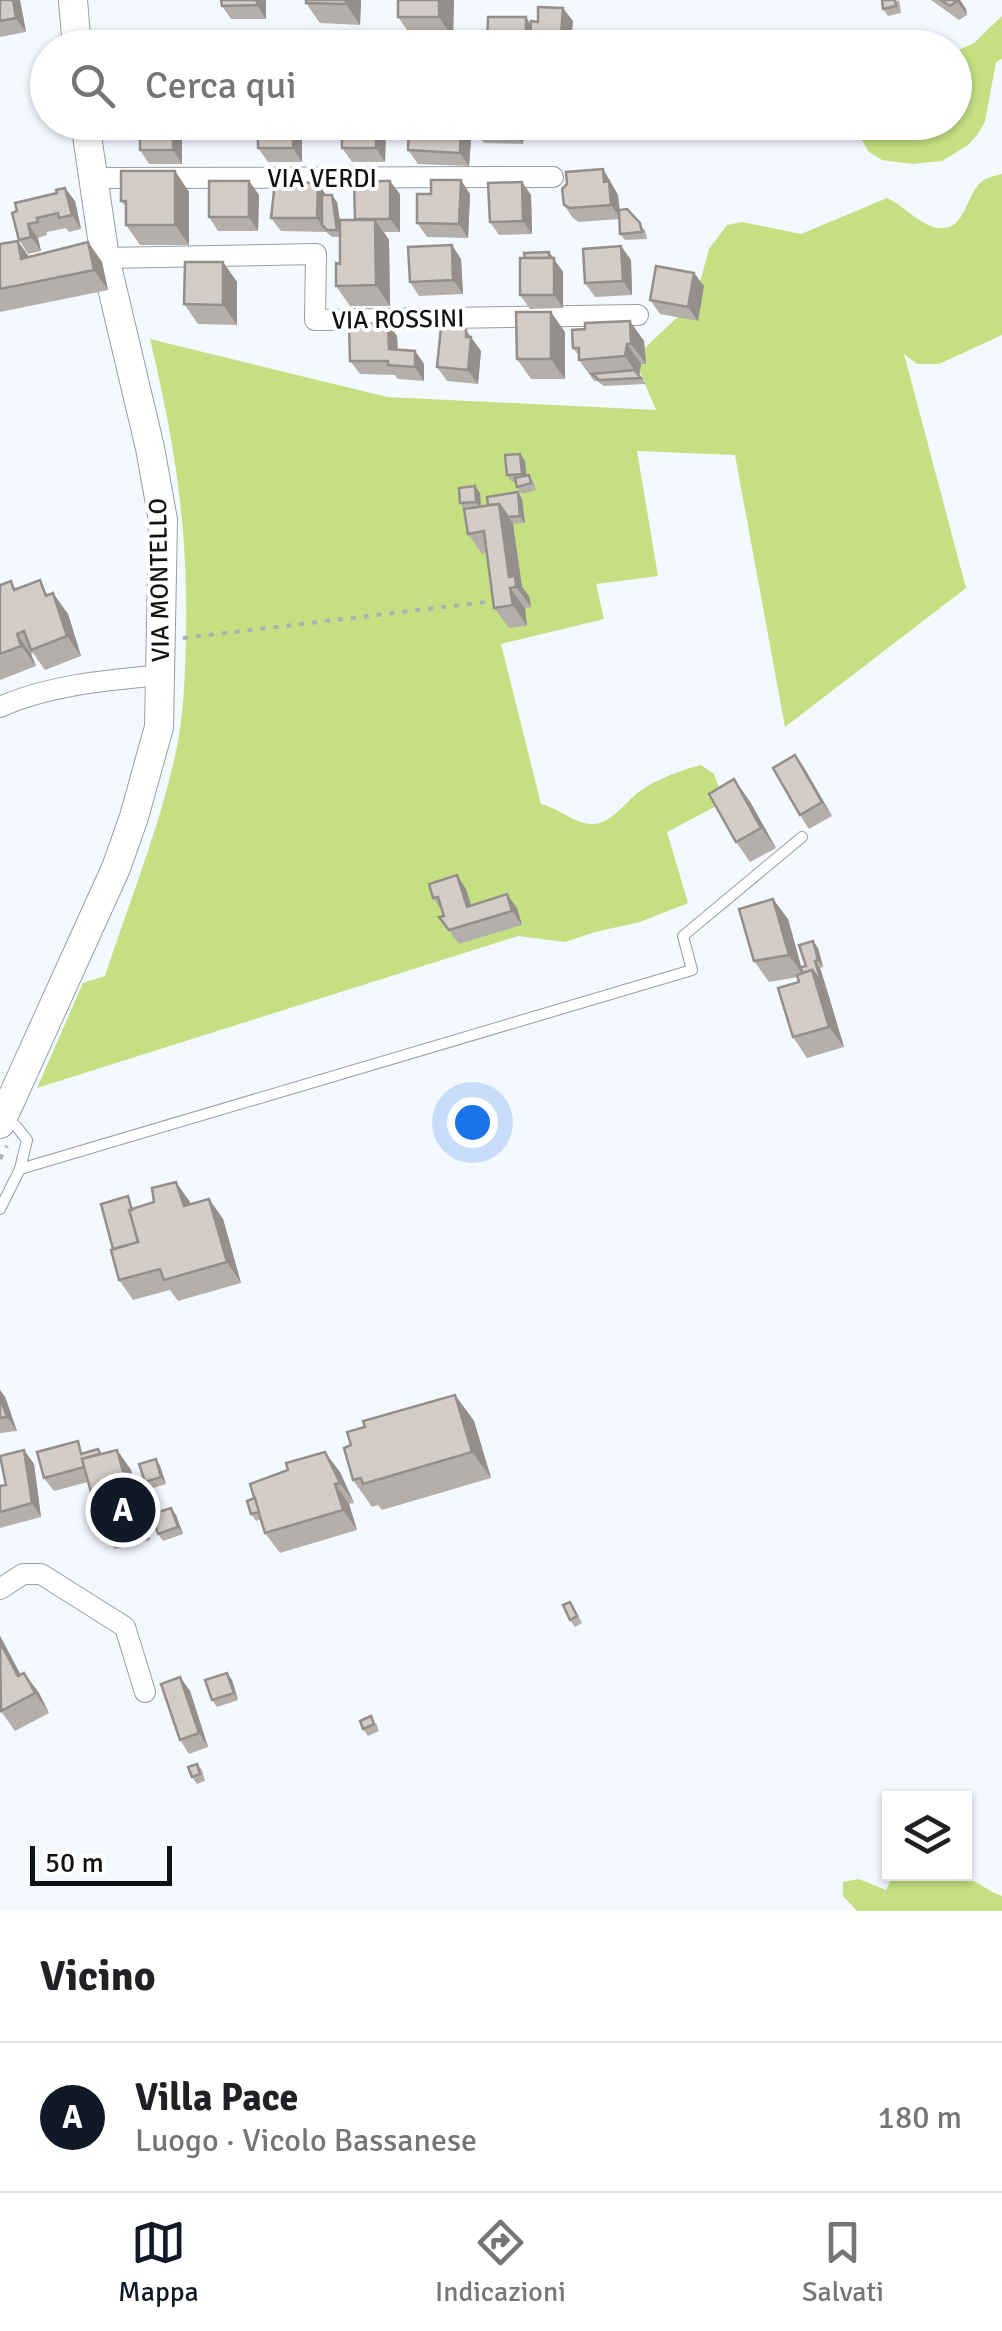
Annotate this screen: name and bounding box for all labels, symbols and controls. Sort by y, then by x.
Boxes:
search box [30,30,972,140]
icon: search [65,58,120,113]
text: Cerca qui [145,62,297,109]
street label: VIA VERDI [267,163,377,194]
street label: VIA ROSSINI [331,302,465,336]
street label: VIA MONTELLO [142,498,176,662]
your location [447,1097,498,1148]
pin: A [90,1472,156,1548]
map controls [882,1791,972,1881]
button: layers [882,1791,972,1881]
scale bar [30,1841,172,1886]
text: 50 m [45,1846,104,1880]
text: Vicino [40,1951,156,2002]
text: Villa Pace [135,2074,298,2121]
text: A [62,2098,83,2137]
text: 180 m [878,2098,962,2137]
text: Luogo · Vicolo Bassanese [135,2121,477,2160]
tab: Mappa [118,2215,199,2309]
tab: Indicazioni [435,2215,566,2309]
tab: Salvati [802,2215,884,2309]

